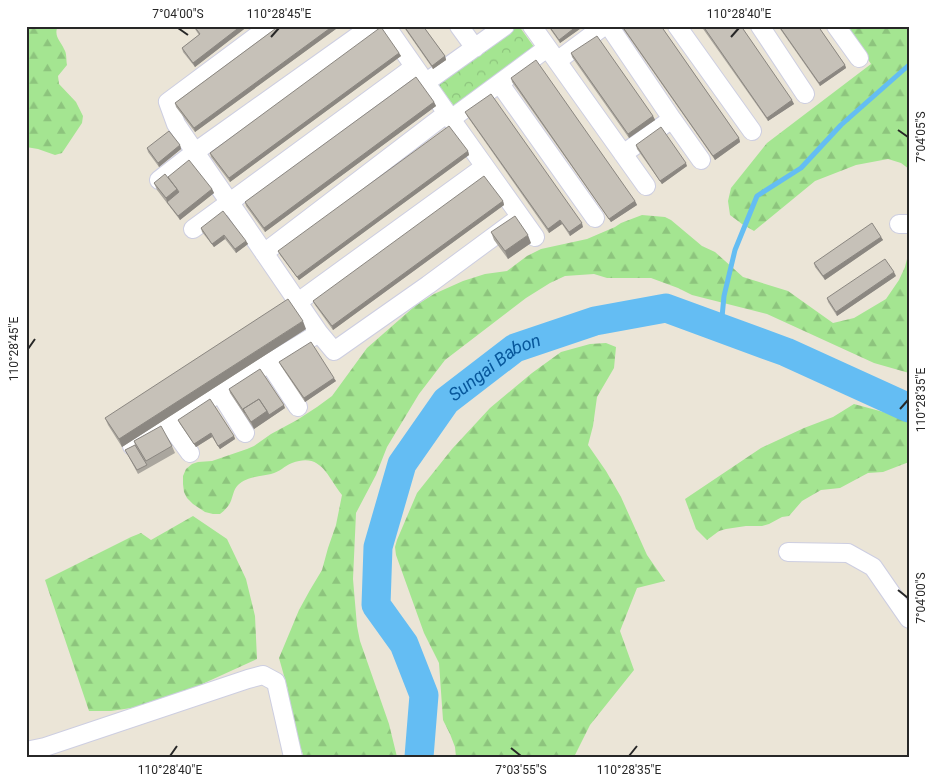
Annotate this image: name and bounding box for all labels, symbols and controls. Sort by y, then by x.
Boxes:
text: 7°04'00"S [152,7,204,21]
text: 110°28'45"E [247,7,311,21]
text: 110°28'40"E [707,7,771,21]
text: 7°04'05"S [914,111,928,163]
text: 110°28'45"E [7,317,21,381]
water label: Sungai Babon [444,329,543,405]
text: 110°28'35"E [914,368,928,432]
text: 7°04'00"S [914,572,928,624]
text: 110°28'40"E [138,763,202,777]
text: 7°03'55"S [495,763,547,777]
text: 110°28'35"E [597,763,661,777]

